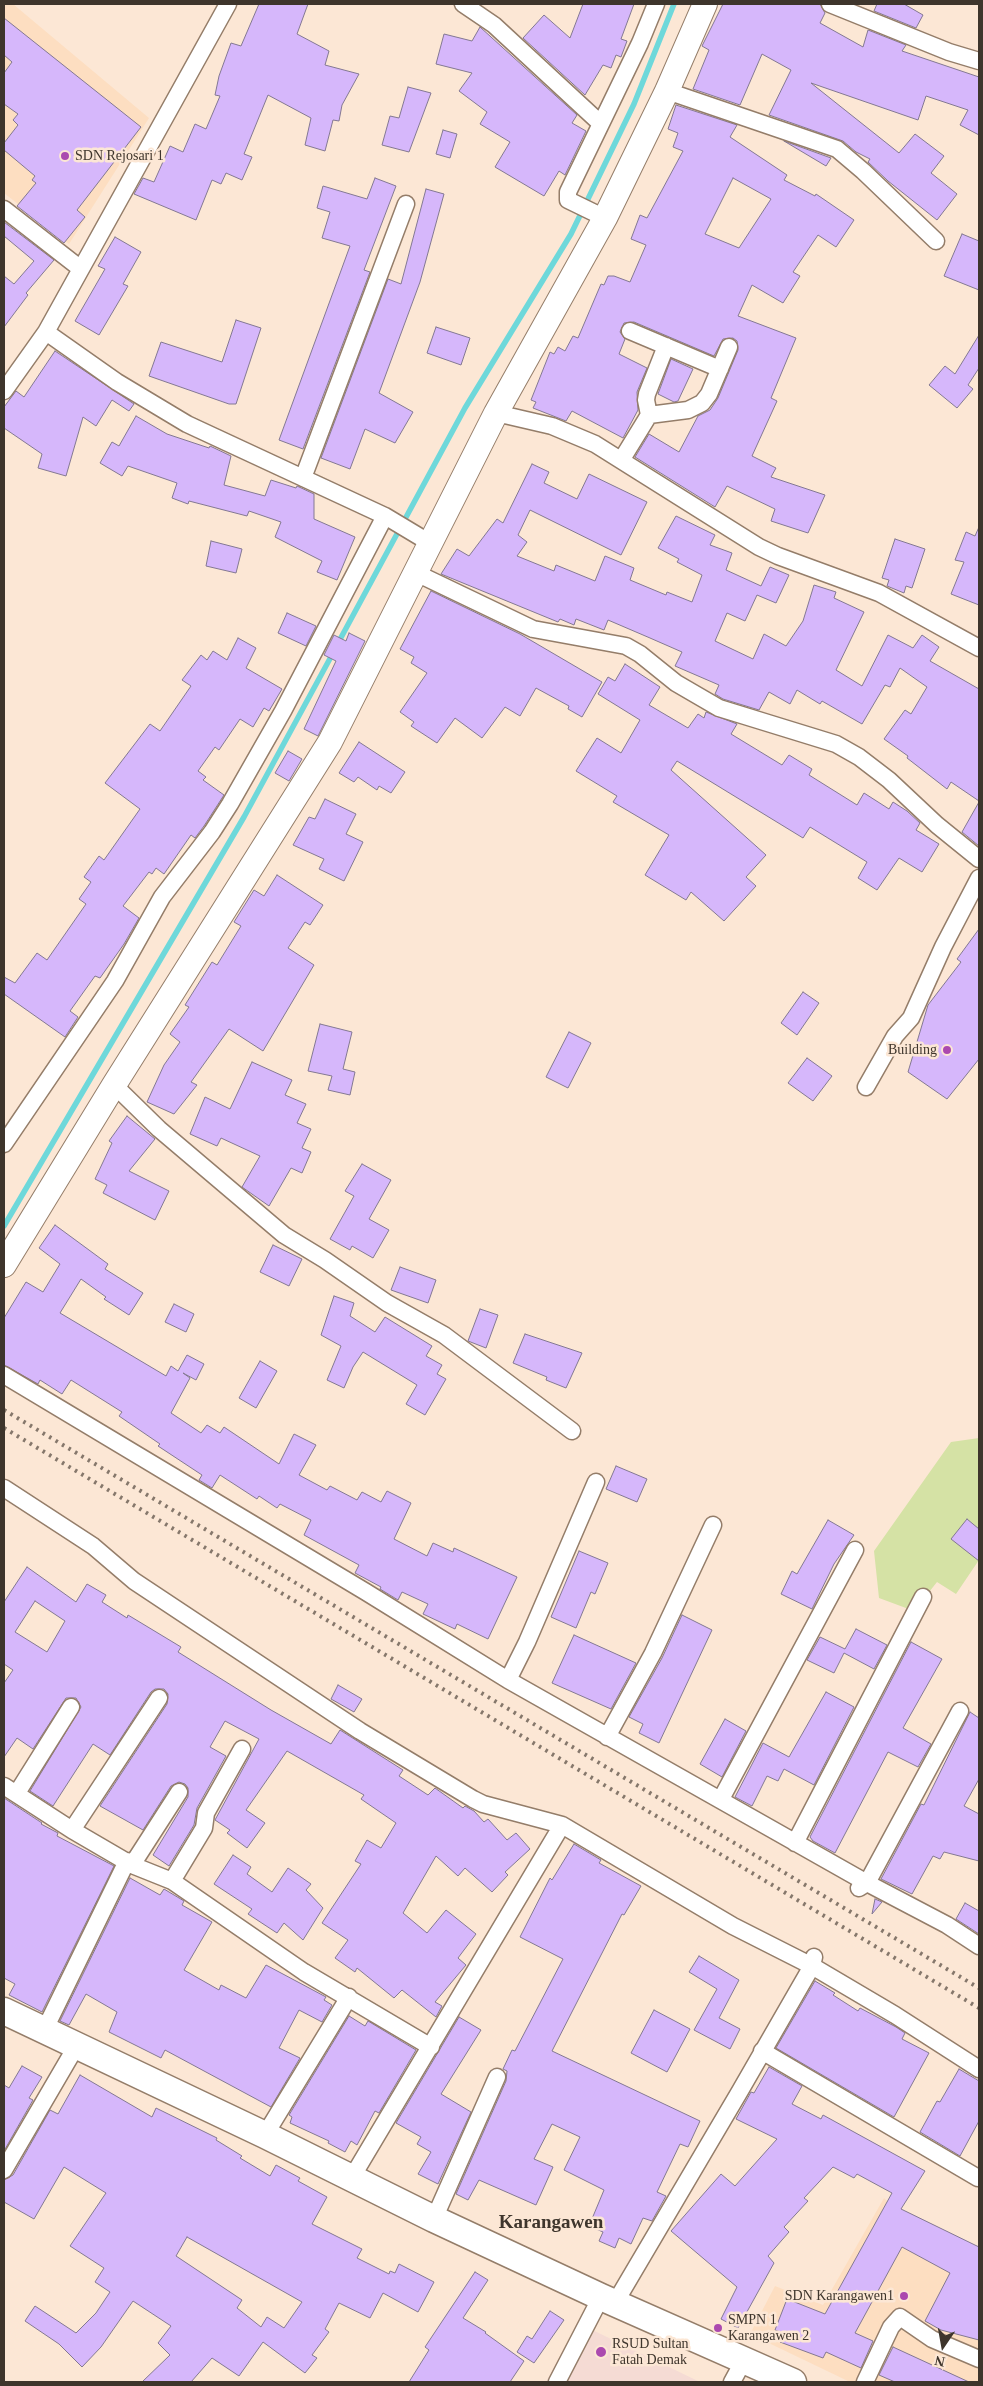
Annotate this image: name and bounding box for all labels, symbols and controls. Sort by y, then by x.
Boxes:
place label: SDN Rejosari 1 [75,148,164,164]
marker: SDN Rejosari 1 [59,150,71,162]
place label: Building [888,1042,937,1058]
marker: Building [941,1044,953,1056]
district label: Karangawen [499,2212,603,2234]
place label: SDN Karangawen1 [785,2288,894,2304]
marker: SDN Karangawen1 [898,2290,910,2302]
place label: SMPN 1 Karangawen 2 [728,2312,809,2344]
north arrow [918,2321,968,2371]
marker: SMPN 1 Karangawen 2 [712,2322,724,2334]
place label: RSUD Sultan Fatah Demak [612,2336,689,2368]
marker: RSUD Sultan Fatah Demak [594,2345,608,2359]
text: N [933,2353,946,2370]

